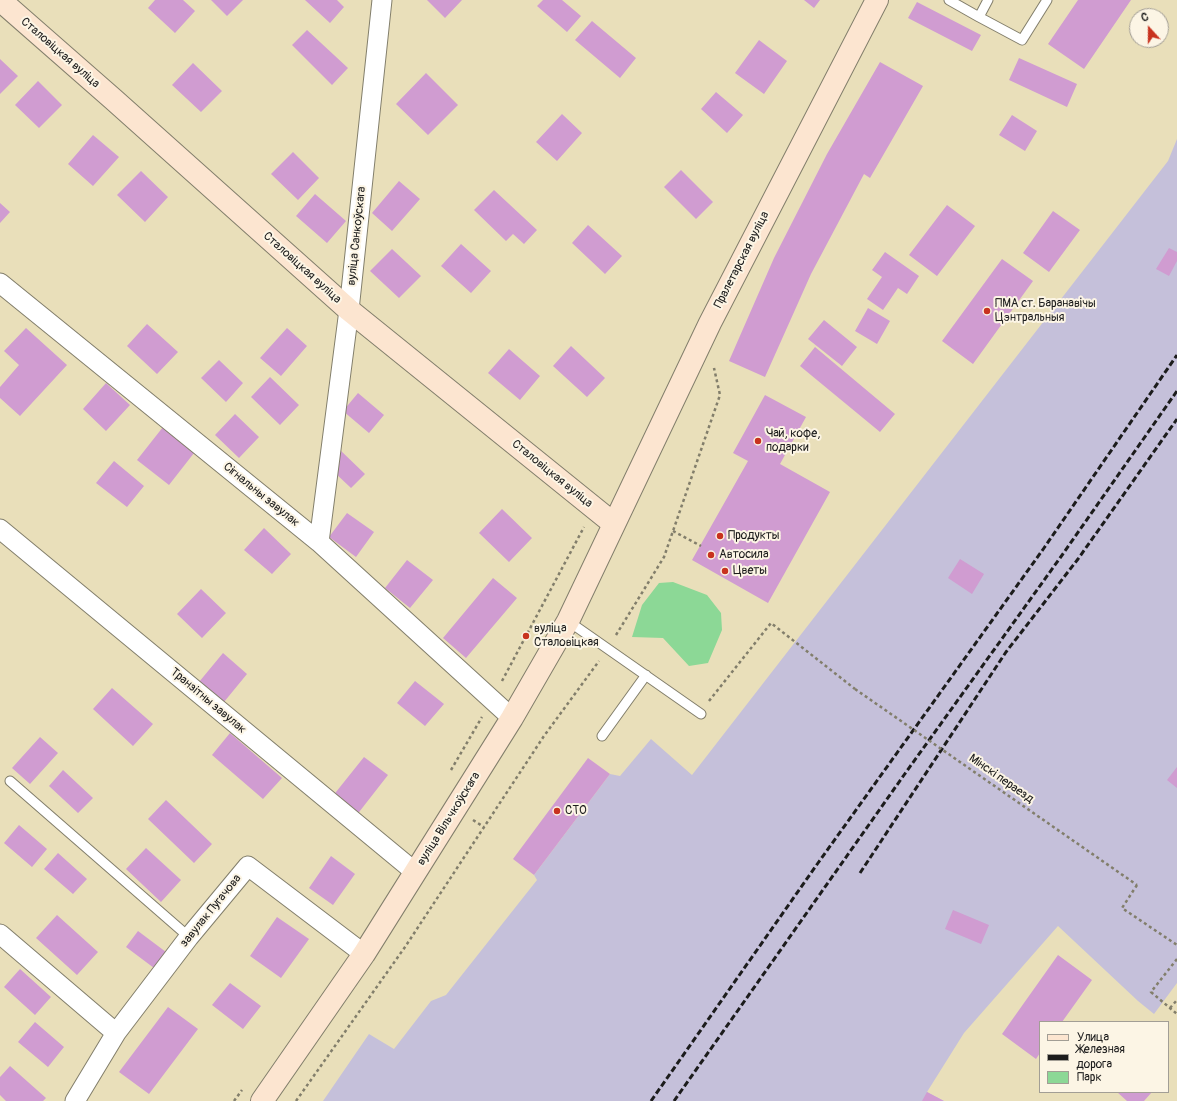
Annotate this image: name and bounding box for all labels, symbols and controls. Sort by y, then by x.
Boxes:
north arrow [1129,8,1169,48]
text: С [1139,10,1150,25]
street label: Сталовіцкая вуліца [18,15,102,91]
street label: вуліца Санкоўскага [345,186,369,286]
street label: Пралетарская вуліца [711,209,773,311]
street label: Сталовіцкая вуліца [260,229,344,307]
place label: ПМА ст. Баранавічы Цэнтральныя [995,297,1096,325]
marker: ПМА ст. Баранавічы Цэнтральныя [982,306,992,316]
place label: Чай, кофе, подарки [766,427,820,455]
marker: Чай, кофе, подарки [753,436,763,446]
street label: Сталовіцкая вуліца [509,437,595,511]
street label: Сігнальны завулак [220,460,302,530]
place label: Продукты [728,529,780,543]
marker: Продукты [715,531,725,541]
place label: Автосила [719,548,768,562]
marker: Автосила [706,550,716,560]
place label: Цветы [733,564,767,578]
marker: Цветы [720,566,730,576]
place label: вуліца Сталовіцкая [534,622,599,650]
marker: вуліца Сталовіцкая [521,631,531,641]
street label: Транзітны завулак [167,665,249,737]
street label: Мінскі пераезд [966,751,1036,807]
street label: вуліца Вільчкоўскага [414,770,484,868]
place label: СТО [565,804,587,818]
marker: СТО [552,806,562,816]
street label: завулак Пугачова [177,872,245,950]
legend [1039,1021,1169,1093]
text: Улица [1077,1030,1109,1045]
text: Железная дорога [1077,1042,1125,1072]
text: Парк [1077,1070,1102,1085]

